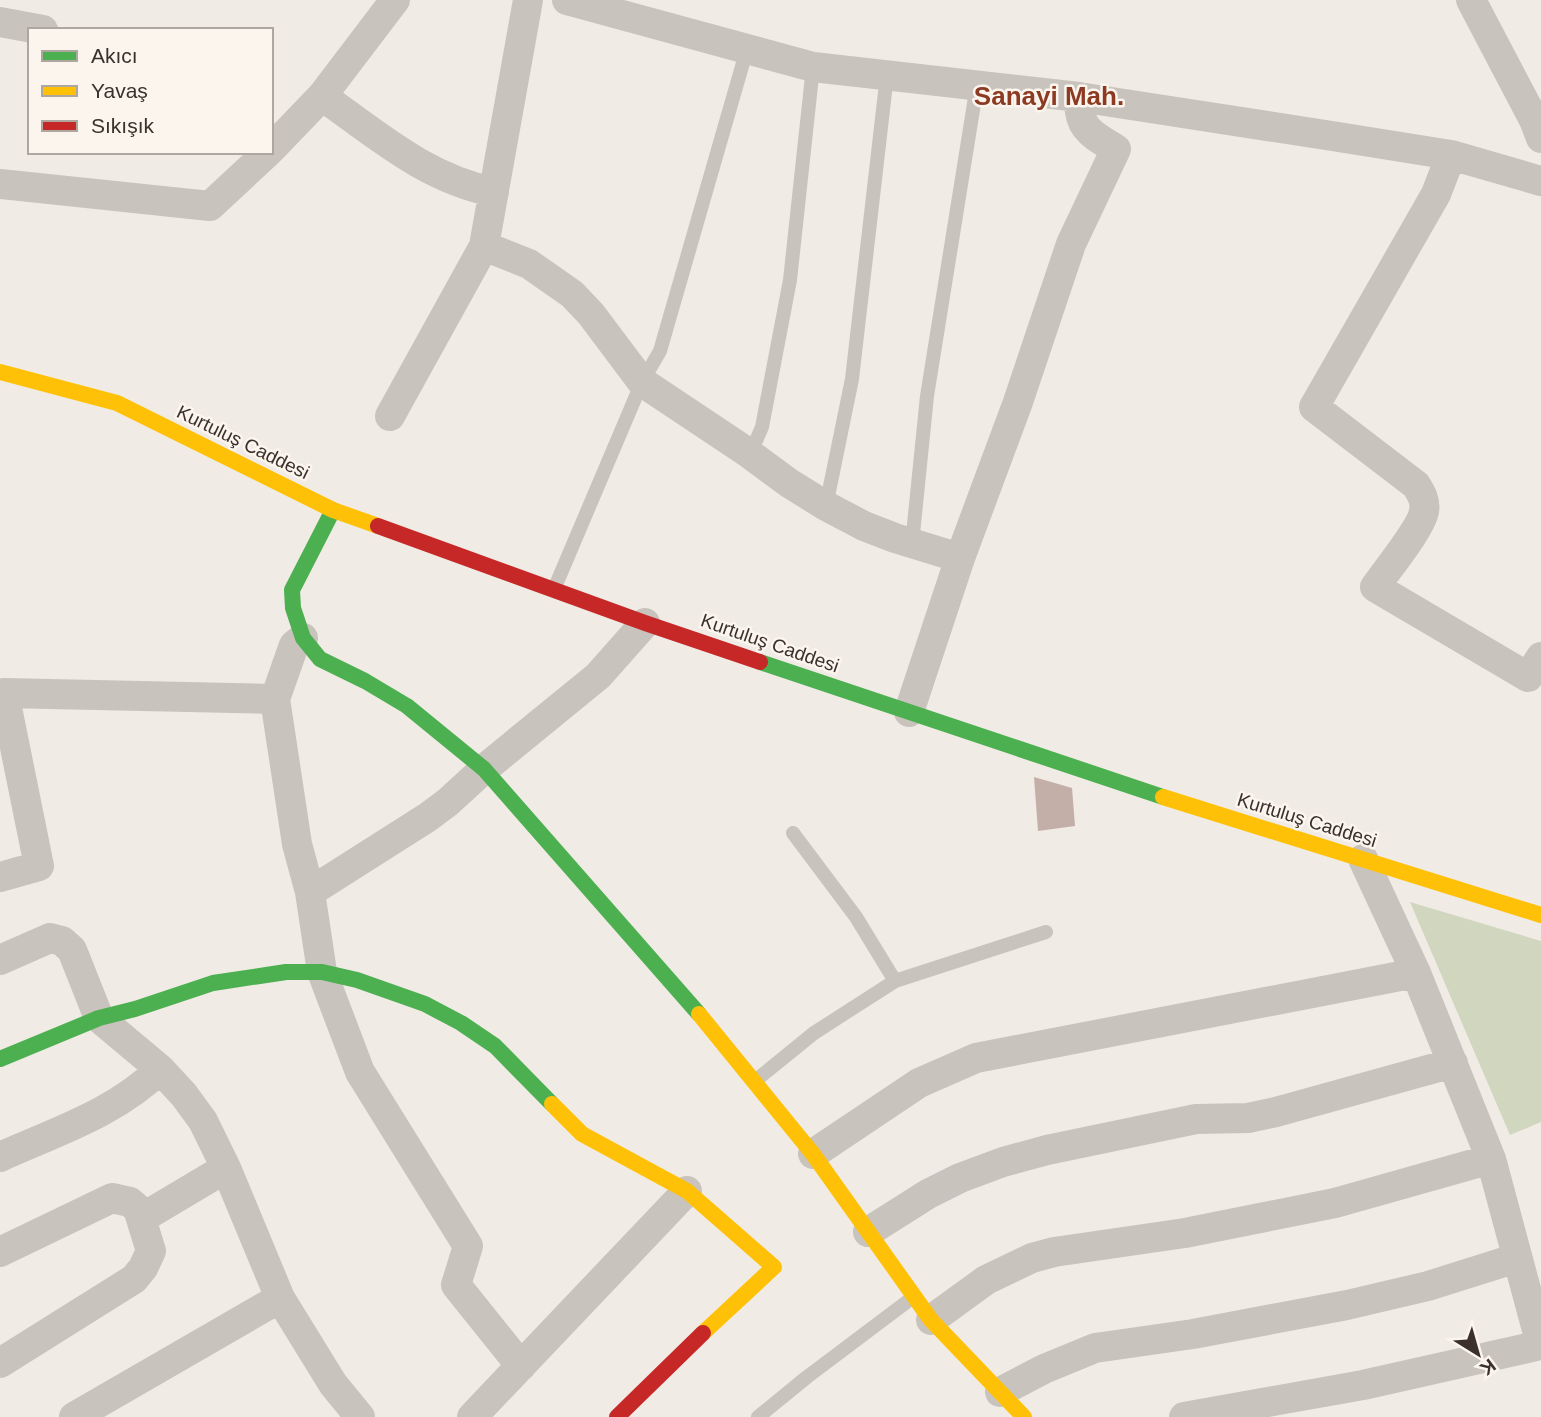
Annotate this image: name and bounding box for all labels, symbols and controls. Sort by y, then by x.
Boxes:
legend [28,28,273,154]
text: Akıcı [91,44,138,67]
text: Yavaş [91,79,148,102]
district label: Sanayi Mah. [974,81,1124,111]
text: Sıkışık [91,114,155,137]
street label: Kurtuluş Caddesi [173,401,313,483]
street label: Kurtuluş Caddesi [698,610,842,676]
street label: Kurtuluş Caddesi [1235,789,1379,851]
north arrow [1443,1319,1513,1389]
text: K [1476,1355,1500,1380]

